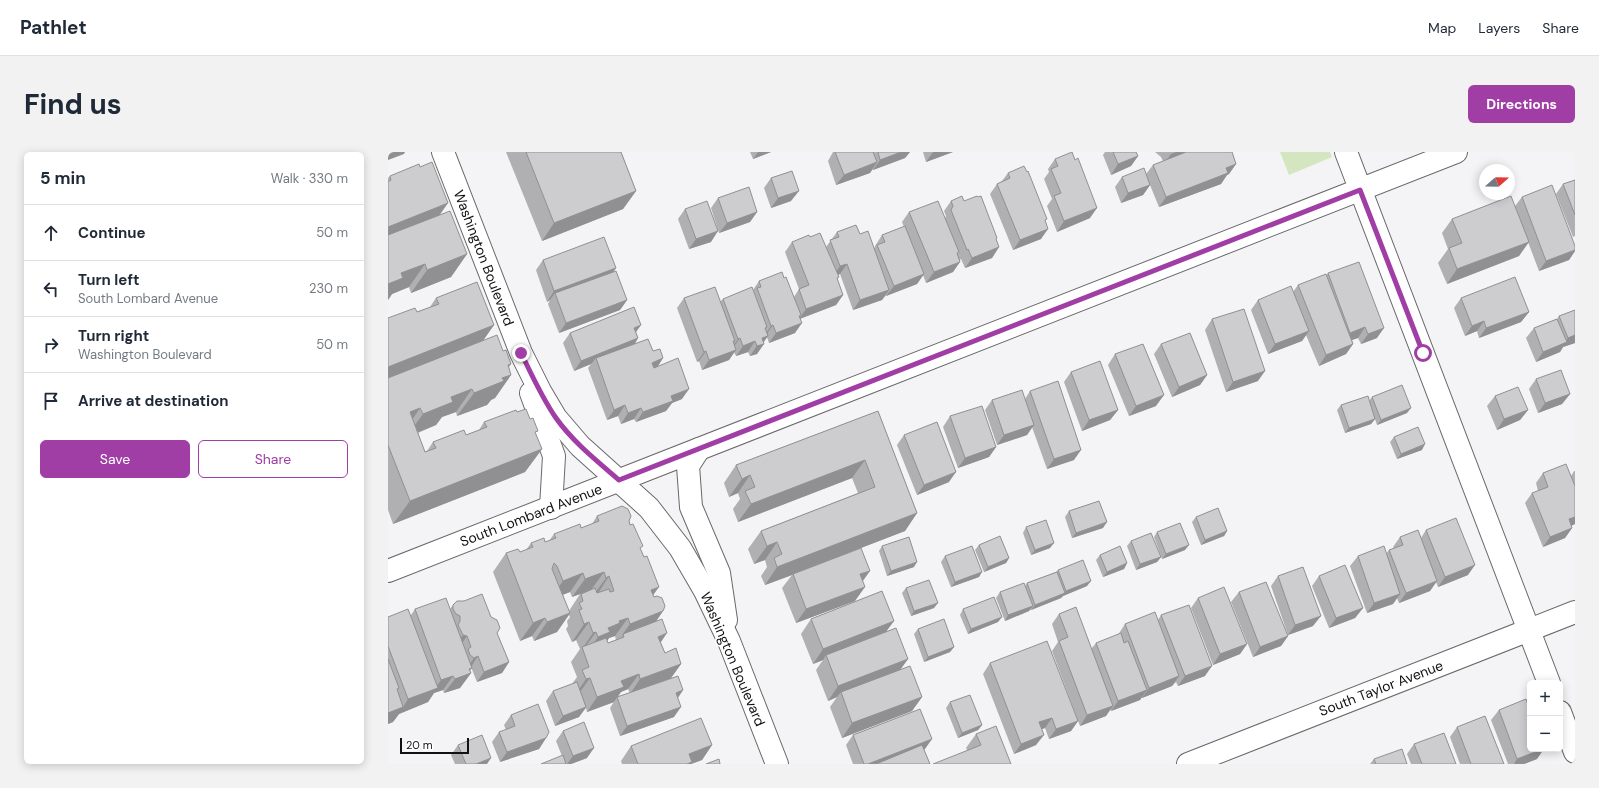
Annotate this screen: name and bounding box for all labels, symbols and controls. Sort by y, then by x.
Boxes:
text: Pathlet [20,15,87,40]
text: Map [1428,19,1456,37]
text: Layers [1478,19,1520,37]
text: Share [1542,19,1579,37]
button: Directions [1468,85,1575,123]
text: Find us [24,86,122,123]
north arrow [1479,164,1515,200]
text: 5 min [40,167,86,189]
text: Walk · 330 m [271,170,348,187]
street label: Washington Boulevard [450,188,518,328]
icon: ahead [40,222,62,244]
text: Continue [78,223,146,243]
text: 50 m [316,224,348,241]
text: Turn left [78,270,139,290]
icon: left [40,278,62,300]
text: 230 m [309,280,348,297]
text: South Lombard Avenue [78,290,218,307]
text: Turn right [78,326,149,346]
icon: right [40,334,62,356]
text: 50 m [316,336,348,353]
route end [512,344,530,362]
route start [1414,344,1432,362]
text: Washington Boulevard [78,346,212,363]
icon: arrive [40,390,62,412]
text: Arrive at destination [78,391,229,411]
button: Save [40,440,190,478]
button: Share [198,440,348,478]
street label: South Lombard Avenue [457,480,605,550]
street label: Washington Boulevard [697,589,769,729]
street label: South Taylor Avenue [1316,656,1446,720]
map controls [1527,680,1563,752]
button: + [1527,680,1563,716]
button: − [1527,716,1563,752]
scale bar [400,736,469,755]
text: 20 m [406,738,432,752]

